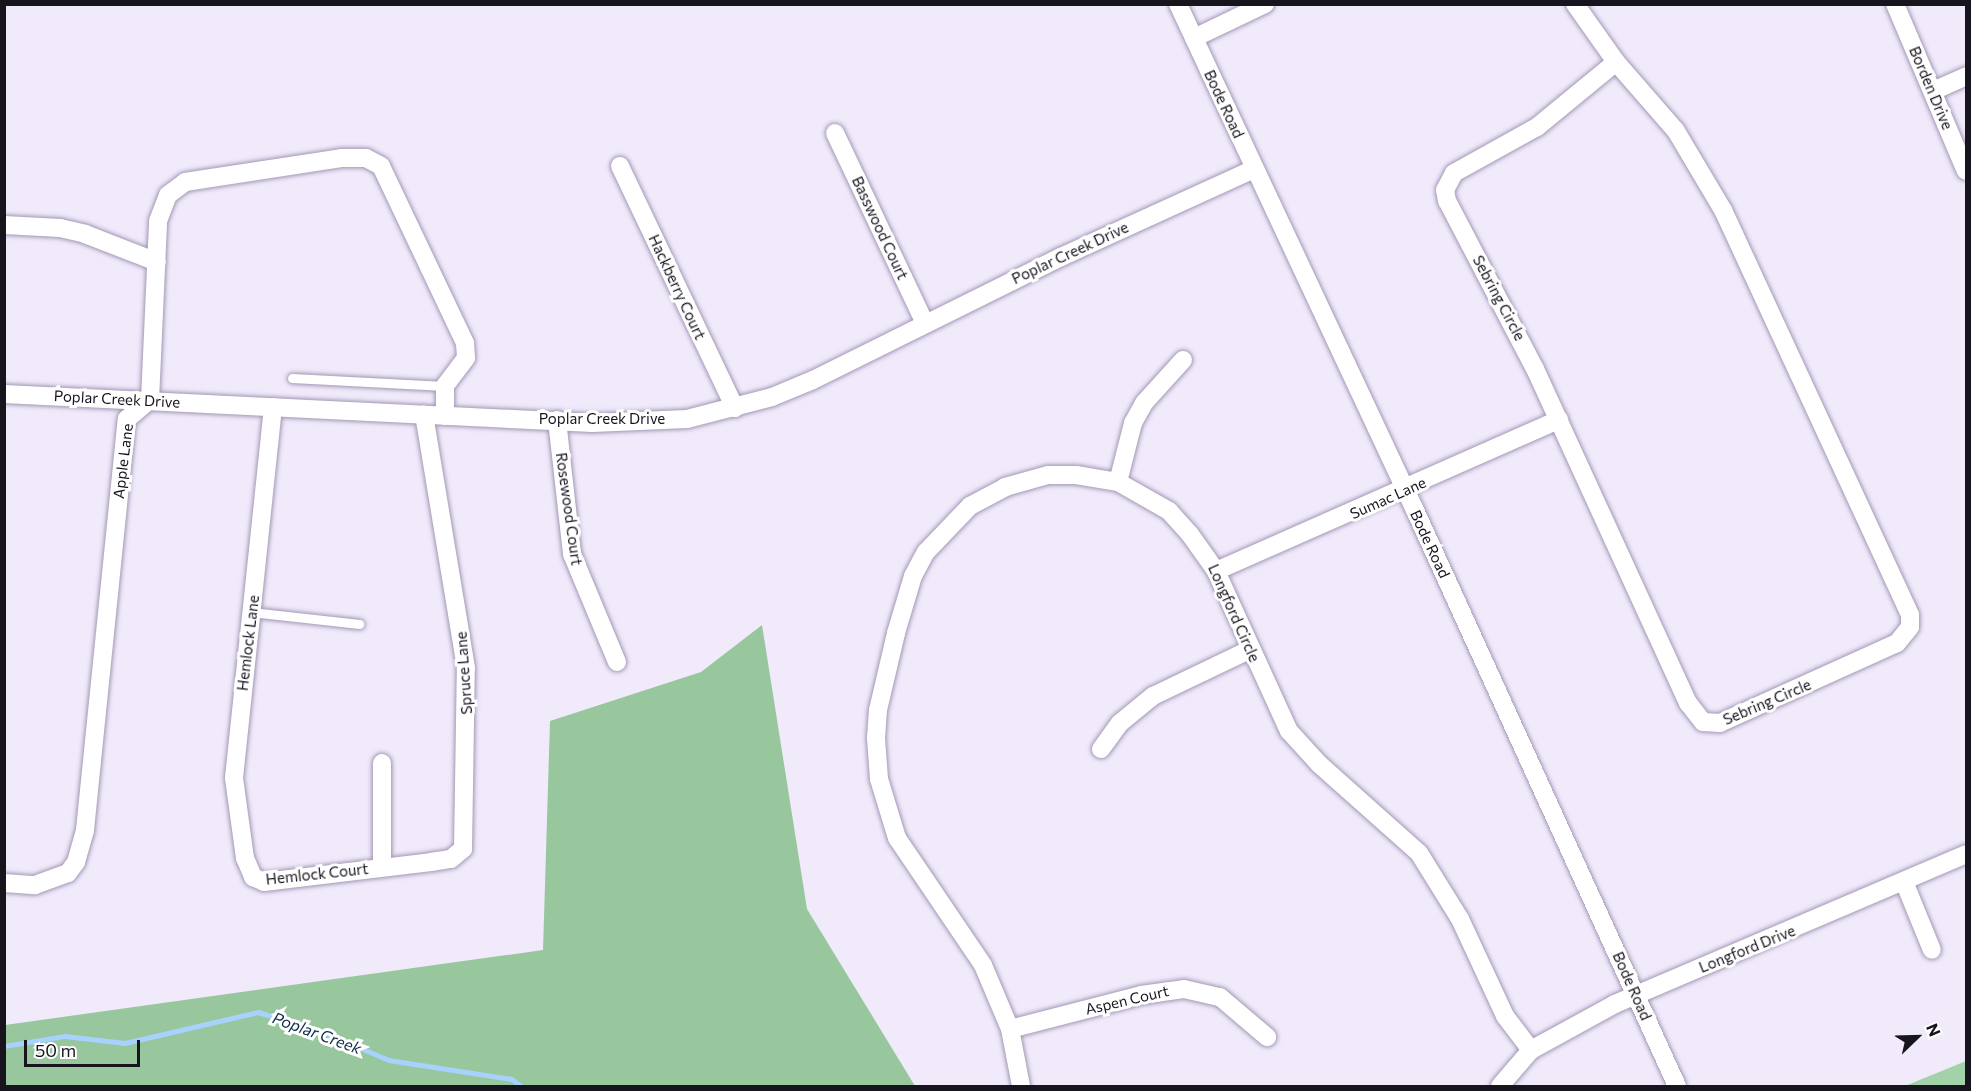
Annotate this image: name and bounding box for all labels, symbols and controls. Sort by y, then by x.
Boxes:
street label: Borden Drive [1905,44,1957,132]
street label: Bode Road [1200,67,1248,141]
street label: Basswood Court [848,173,912,283]
street label: Poplar Creek Drive [1009,218,1131,288]
street label: Hackberry Court [645,232,709,342]
street label: Sebring Circle [1469,252,1529,344]
street label: Poplar Creek Drive [53,387,181,411]
street label: Poplar Creek Drive [539,410,665,428]
street label: Apple Lane [109,422,137,500]
street label: Rosewood Court [552,451,586,567]
street label: Sumac Lane [1347,473,1429,523]
street label: Bode Road [1406,507,1454,581]
street label: Longford Circle [1204,561,1264,665]
street label: Hemlock Lane [233,594,263,692]
street label: Spruce Lane [452,631,476,715]
street label: Sebring Circle [1720,675,1814,729]
street label: Hemlock Court [265,860,369,888]
street label: Longford Drive [1696,921,1798,977]
street label: Bode Road [1609,949,1655,1023]
street label: Aspen Court [1083,982,1171,1018]
north arrow [1887,1007,1947,1067]
water label: Poplar Creek [270,1008,364,1058]
text: N [1923,1021,1945,1039]
scale bar [27,1028,142,1066]
text: 50 m [35,1039,76,1061]

